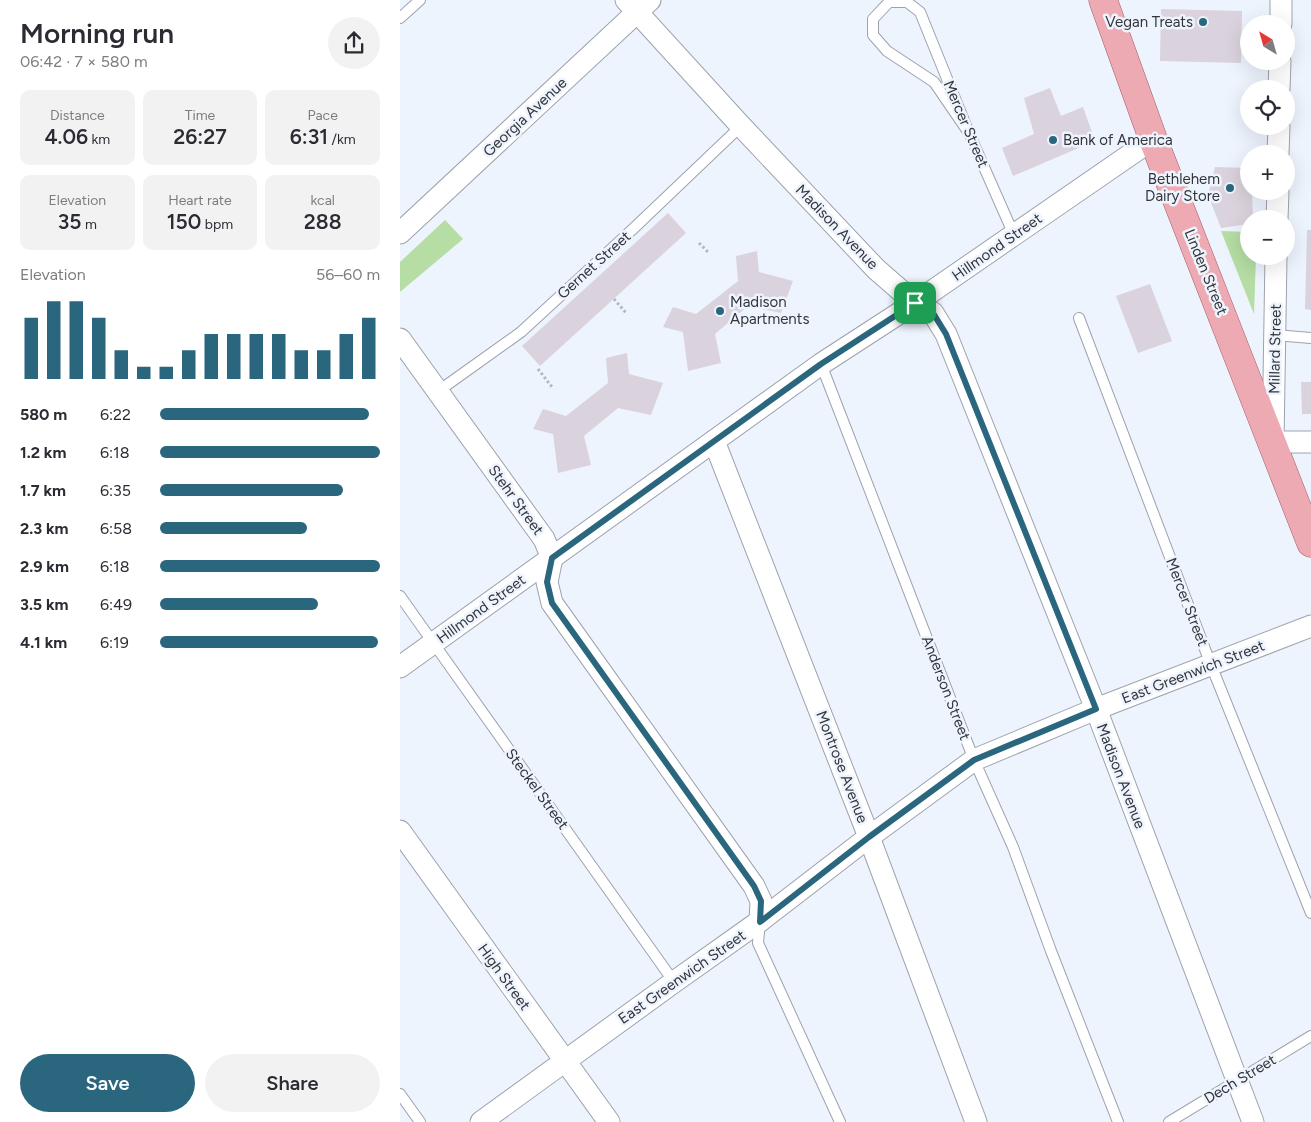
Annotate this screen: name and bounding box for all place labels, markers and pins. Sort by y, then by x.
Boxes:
place label: Vegan Treats [1105,13,1193,31]
marker: Vegan Treats [1197,16,1209,28]
place label: Bank of America [1063,131,1173,149]
marker: Bank of America [1047,134,1059,146]
place label: Bethlehem Dairy Store [1145,170,1220,205]
marker: Bethlehem Dairy Store [1224,182,1236,194]
pin [894,282,936,324]
place label: Madison Apartments [730,293,809,328]
marker: Madison Apartments [714,305,726,317]

